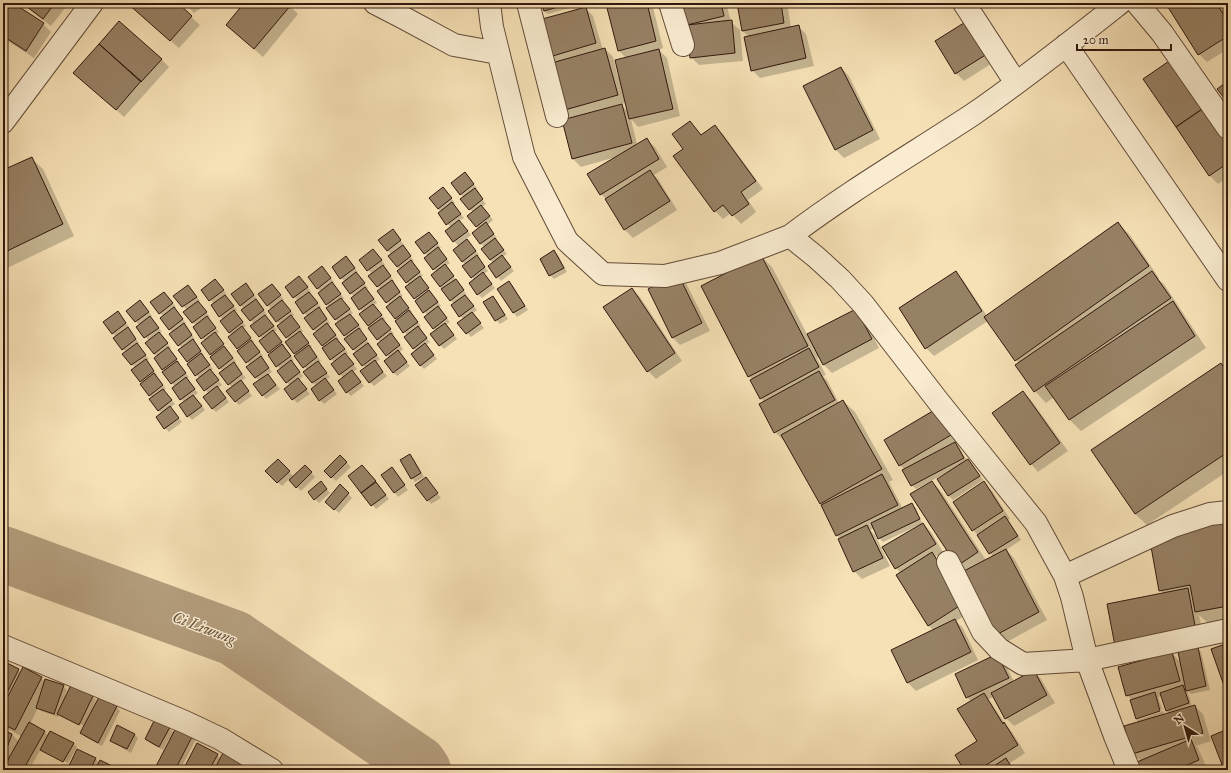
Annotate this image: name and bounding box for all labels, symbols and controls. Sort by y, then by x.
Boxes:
scale bar [1077,26,1171,52]
text: 20 m [1083,33,1109,47]
water label: Ci Liwung [170,608,239,649]
north arrow [1165,707,1205,747]
text: N [1172,711,1187,727]

